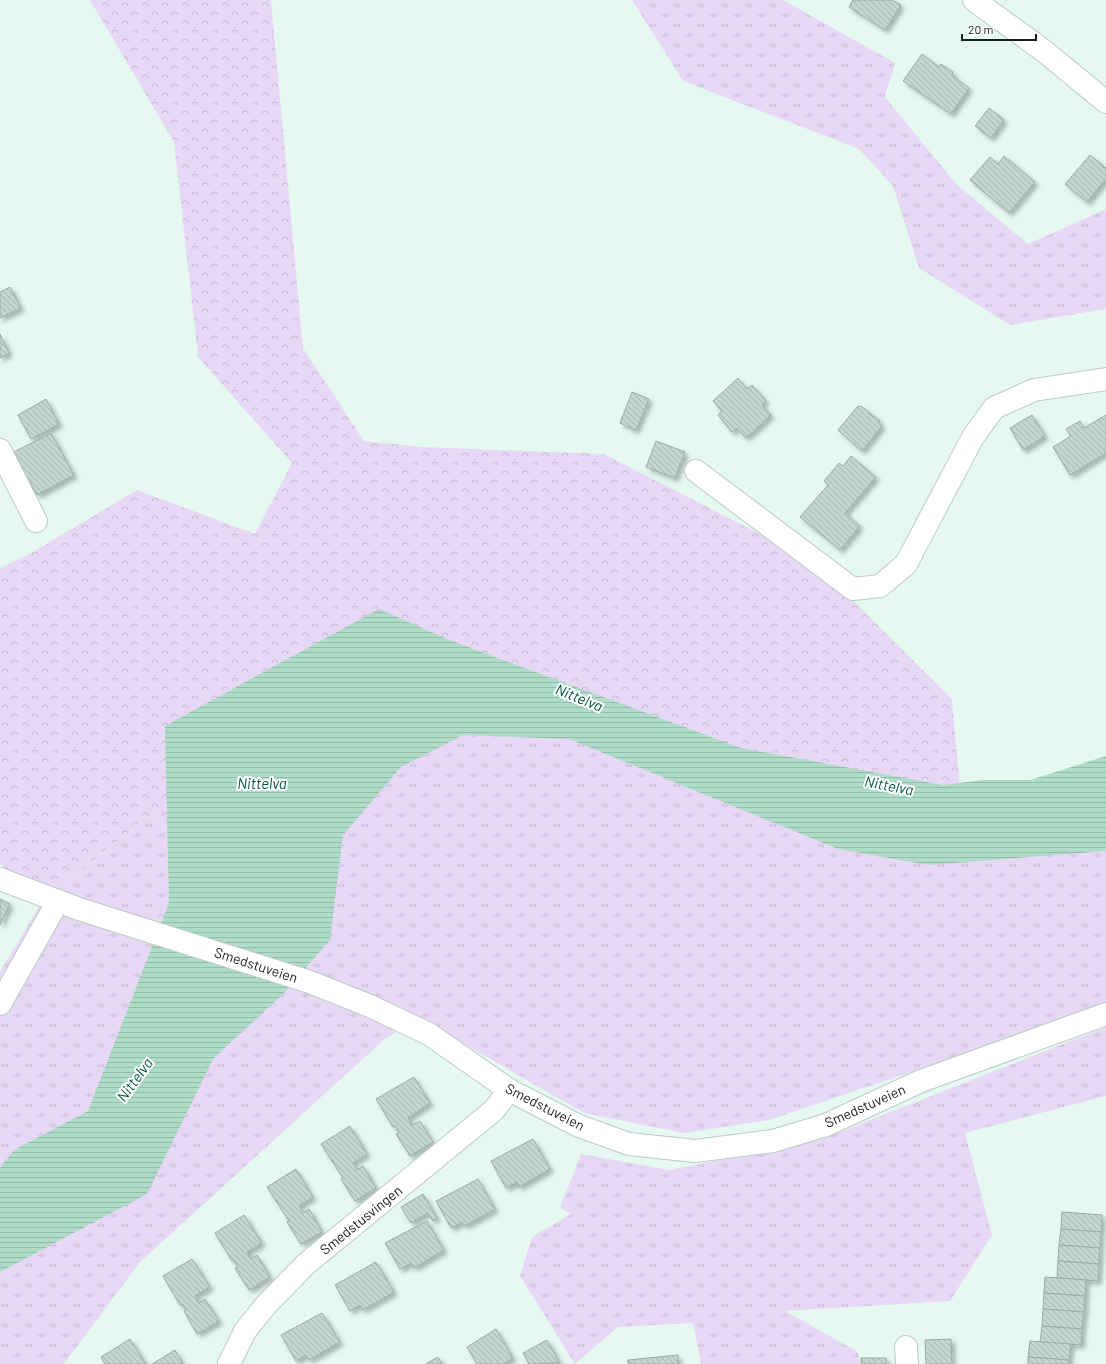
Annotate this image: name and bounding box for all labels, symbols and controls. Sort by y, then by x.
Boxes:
scale bar [962,16,1036,42]
text: 20 m [968,22,994,36]
water label: Nittelva [553,679,606,715]
water label: Nittelva [863,771,915,799]
water label: Nittelva [237,774,287,792]
street label: Smedstuveien [212,943,300,986]
water label: Nittelva [112,1054,156,1105]
street label: Smedstuveien [503,1079,588,1134]
street label: Smedstuveien [822,1080,908,1131]
street label: Smedstusvingen [316,1181,405,1258]

